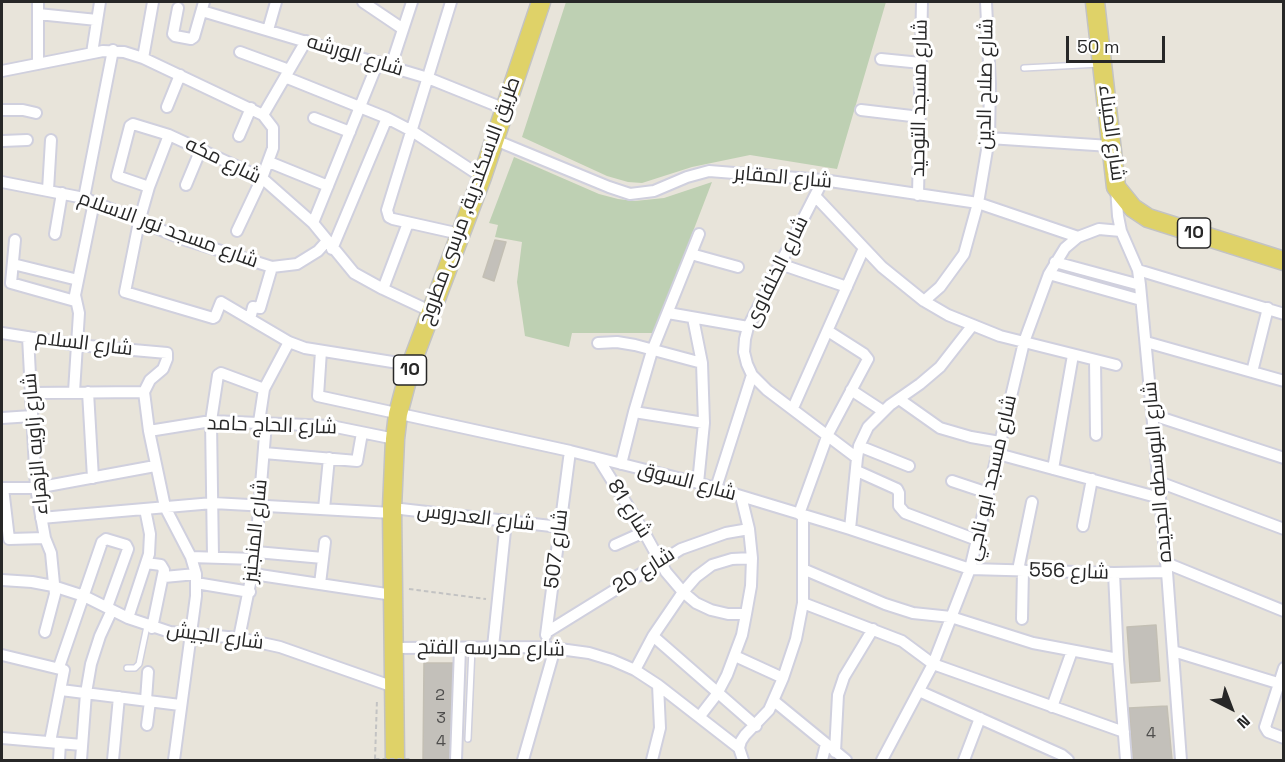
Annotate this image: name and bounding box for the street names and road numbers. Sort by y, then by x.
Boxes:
street label: شارع صلاح الدين [973,18,999,150]
street label: شارع مسجد التوحيد [907,19,933,177]
street label: شارع الورشه [304,30,406,82]
street label: طريق الاسكندرية, مرسى مطروح [414,74,526,328]
street label: شارع الميناء [1092,83,1130,183]
street label: شارع مكه [181,132,265,190]
street label: شارع المقابر [733,162,833,194]
street label: شارع مسجد نور الاسلام [75,186,261,274]
street label: شارع الخلفاوى [740,213,814,331]
road number: 10 [1178,218,1210,248]
street label: شارع السلام [34,326,134,362]
road number: 10 [394,355,426,385]
street label: شارع زاويه الزهراء [18,372,54,516]
street label: شارع البوسطه الجديده [1138,380,1178,564]
street label: شارع مسجد ابو ناجي [961,393,1023,563]
street label: شارع الحاج حامد [207,412,337,440]
street label: شارع السوق [635,457,739,507]
street label: شارع 81 [602,475,656,543]
street label: شارع المنجنيز [239,478,273,584]
street label: شارع العدروس [416,499,536,537]
street label: شارع 507 [540,508,574,590]
street label: شارع 20 [608,543,680,599]
street label: شارع 556 [1029,559,1109,585]
street label: شارع الجيش [165,618,265,656]
street label: شارع مدرسه الفتح [417,636,565,662]

